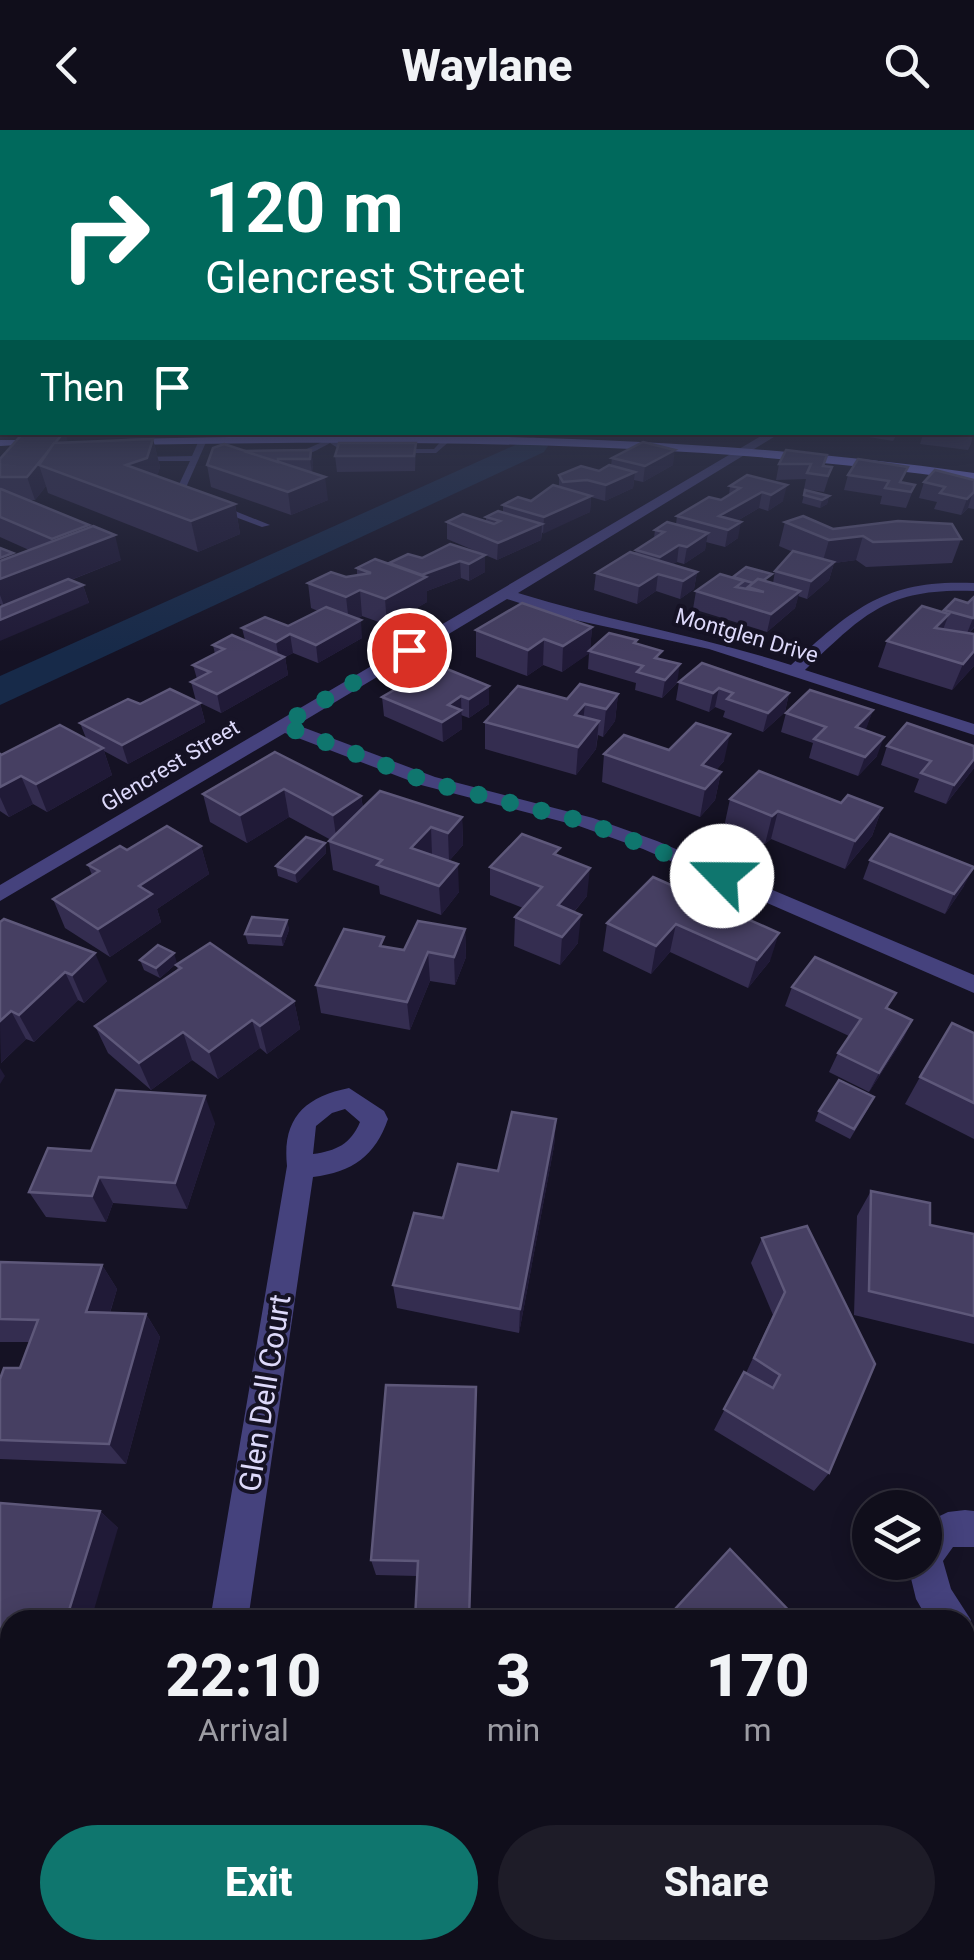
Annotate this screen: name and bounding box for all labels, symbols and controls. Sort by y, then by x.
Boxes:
icon: back [40,38,95,93]
icon: search [879,38,934,93]
text: Waylane [401,39,573,92]
text: 120 m [205,167,404,249]
icon: right [40,170,170,300]
text: Glencrest Street [205,251,525,304]
icon: arrive [145,360,200,415]
text: Then [40,366,125,410]
street label: Montglen Drive [673,603,821,668]
pin [367,608,452,693]
icon: arrive [382,623,437,678]
street label: Glencrest Street [97,714,244,816]
position arrow [670,824,774,928]
street label: Glen Dell Court [232,1292,297,1494]
map controls [852,1490,942,1580]
button: layers [852,1490,942,1580]
text: 22:10 [165,1640,321,1711]
text: 3 [496,1640,531,1711]
text: 170 [706,1640,810,1711]
text: Arrival [198,1711,289,1749]
text: min [487,1711,540,1749]
text: m [744,1711,772,1749]
button: Exit [40,1825,478,1940]
button: Share [498,1825,935,1940]

